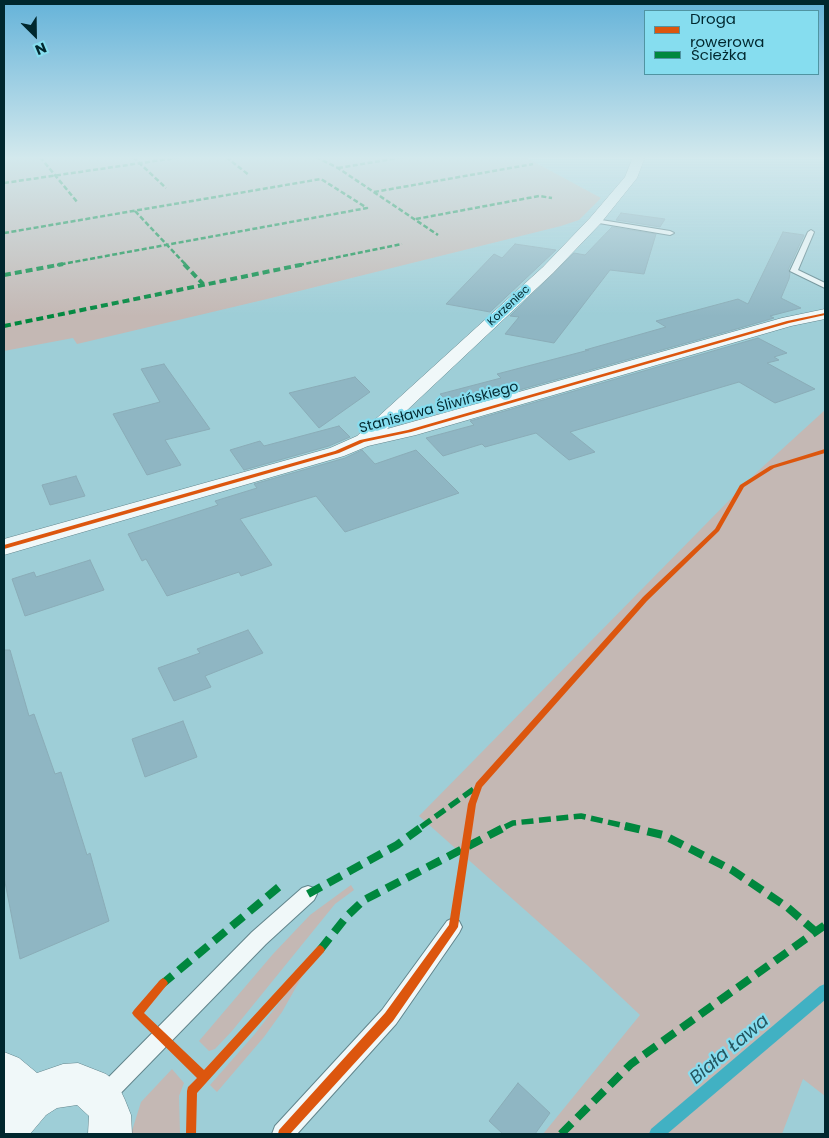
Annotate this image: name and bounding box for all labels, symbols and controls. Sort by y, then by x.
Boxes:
text: Droga rowerowa [690,8,764,52]
north arrow [10,10,60,60]
legend [644,10,819,75]
text: N [32,38,50,60]
text: Ścieżka [691,44,747,65]
street label: Korzeniec [485,283,533,329]
street label: Stanisława Śliwińskiego [358,379,520,437]
water label: Biała Ława [686,1011,774,1089]

